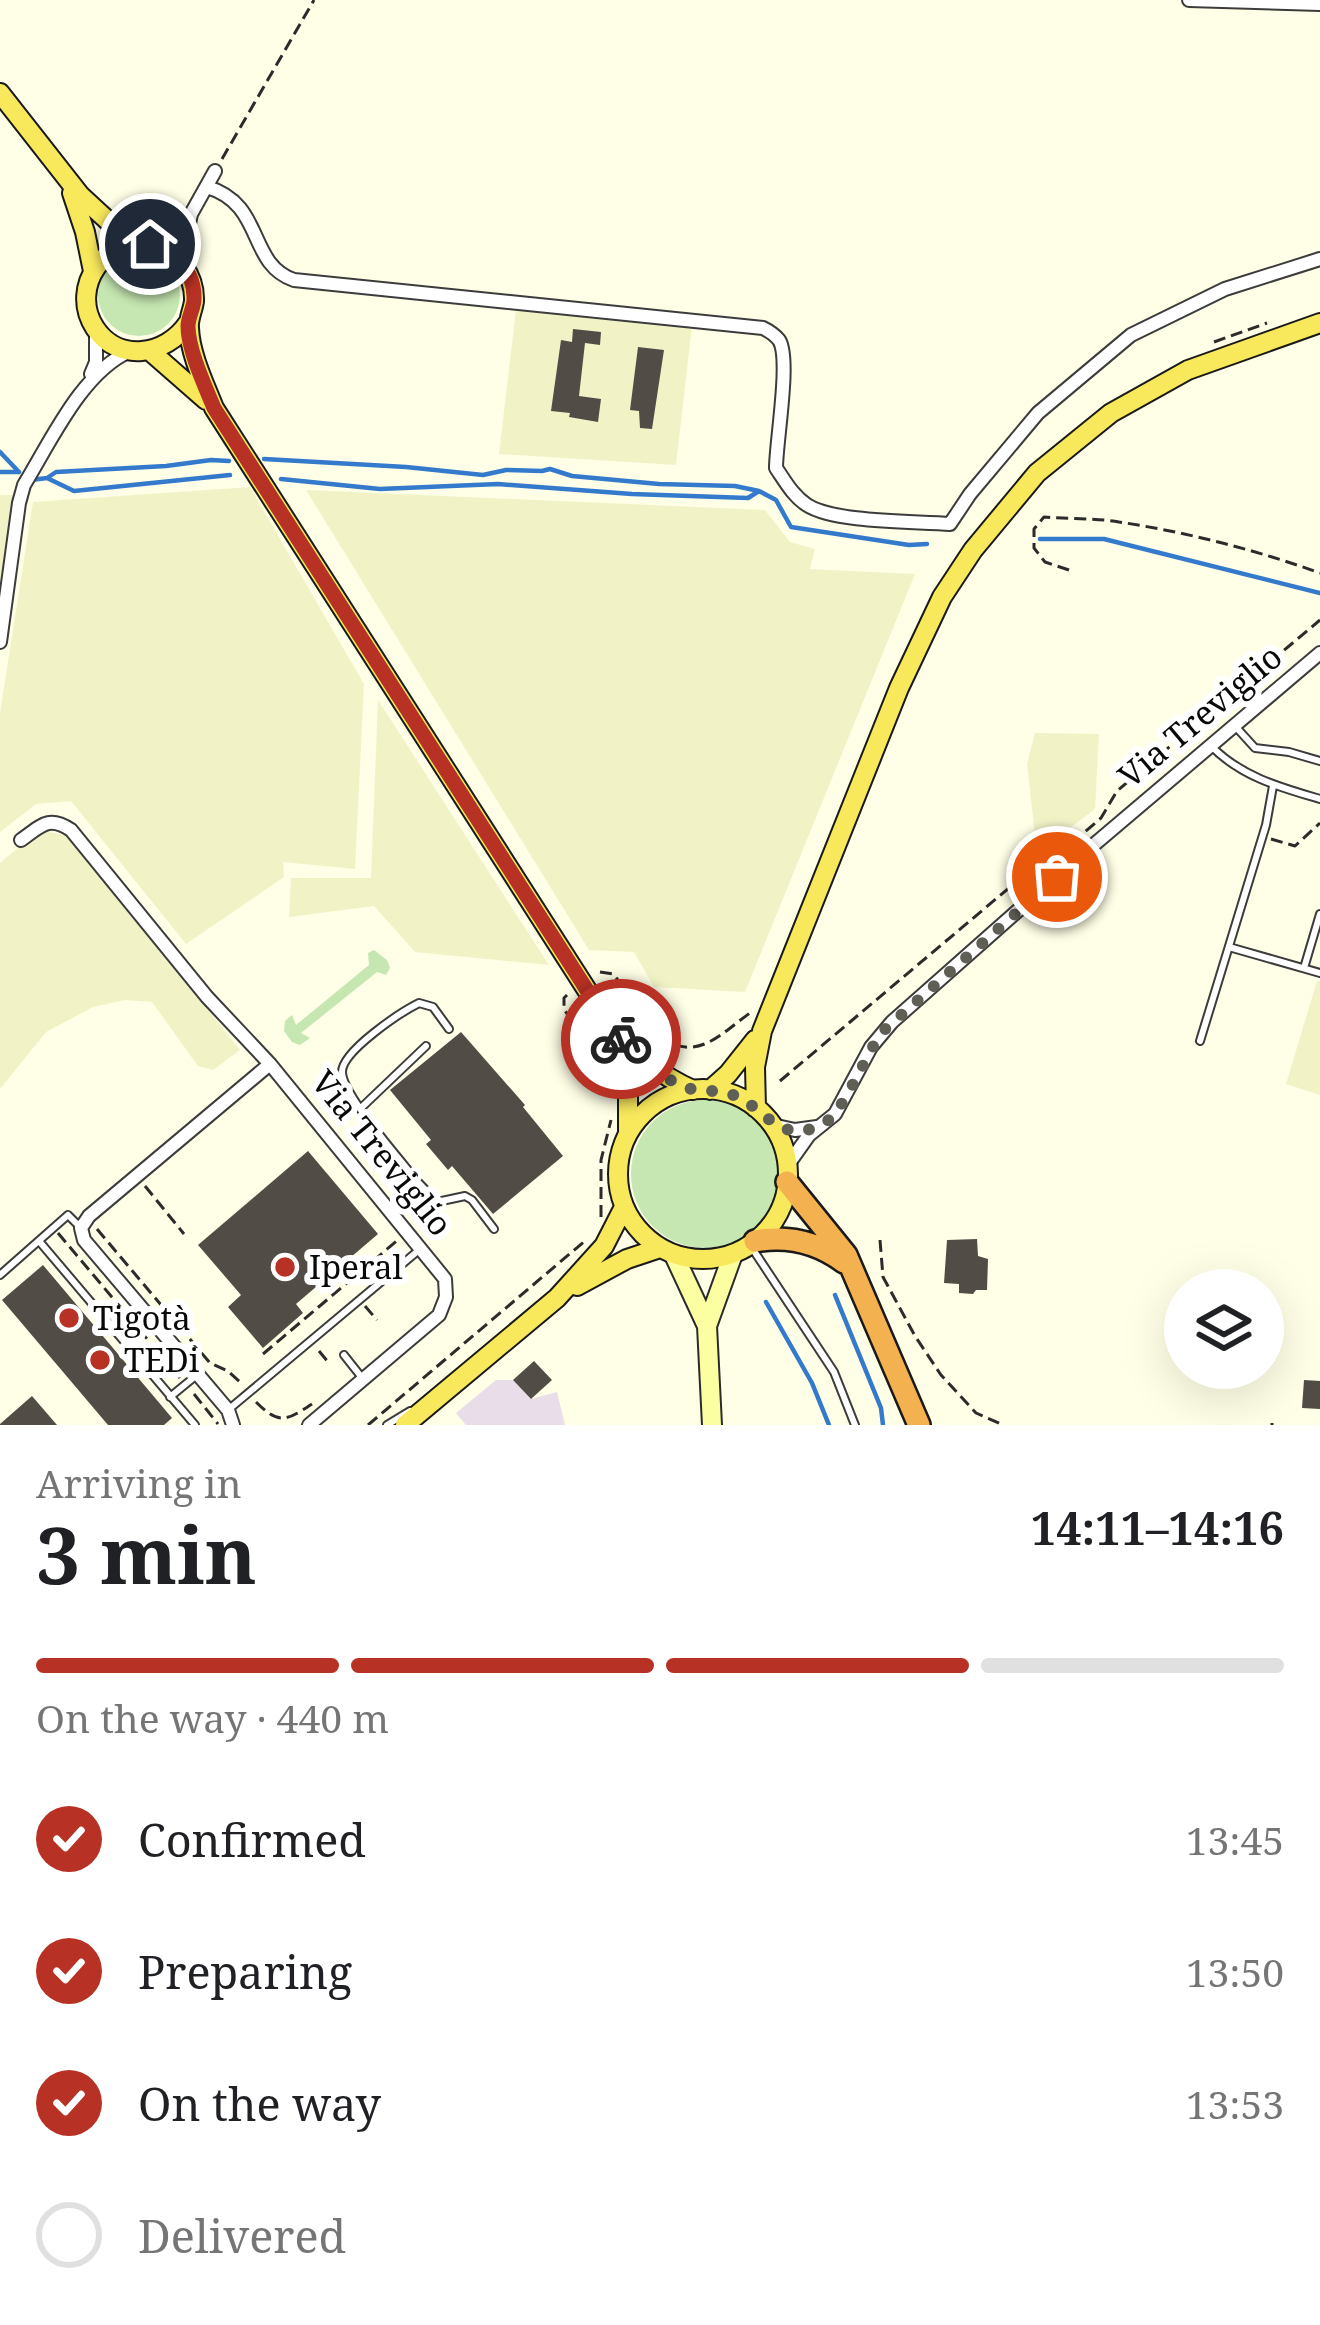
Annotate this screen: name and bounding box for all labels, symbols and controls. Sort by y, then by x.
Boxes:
pin [99,193,201,295]
icon: home [117,211,183,277]
street label: Via Treviglio [1108,634,1291,797]
pin [1006,826,1108,928]
icon: bag [1024,844,1090,910]
courier [561,979,681,1099]
icon: bike [588,1006,654,1072]
street label: Via Treviglio [302,1061,463,1245]
place label: Iperal [309,1244,403,1289]
marker: Iperal [272,1254,298,1280]
map controls [1164,1269,1284,1389]
button: layers [1164,1269,1284,1389]
place label: Tigotà [93,1295,191,1340]
marker: Tigotà [56,1305,82,1331]
place label: TEDi [124,1337,200,1382]
marker: TEDi [87,1347,113,1373]
text: Arriving in [36,1456,242,1509]
text: 14:11–14:16 [1031,1497,1284,1558]
text: 3 min [36,1501,257,1607]
text: On the way · 440 m [36,1691,389,1744]
icon: check [36,1806,102,1872]
text: Confirmed [138,1809,366,1870]
text: 13:45 [1186,1813,1284,1866]
icon: check [36,1938,102,2004]
text: Preparing [138,1941,352,2002]
text: 13:50 [1186,1945,1284,1998]
icon: check [36,2070,102,2136]
text: On the way [138,2073,381,2134]
text: 13:53 [1186,2077,1284,2130]
text: Delivered [138,2205,346,2266]

